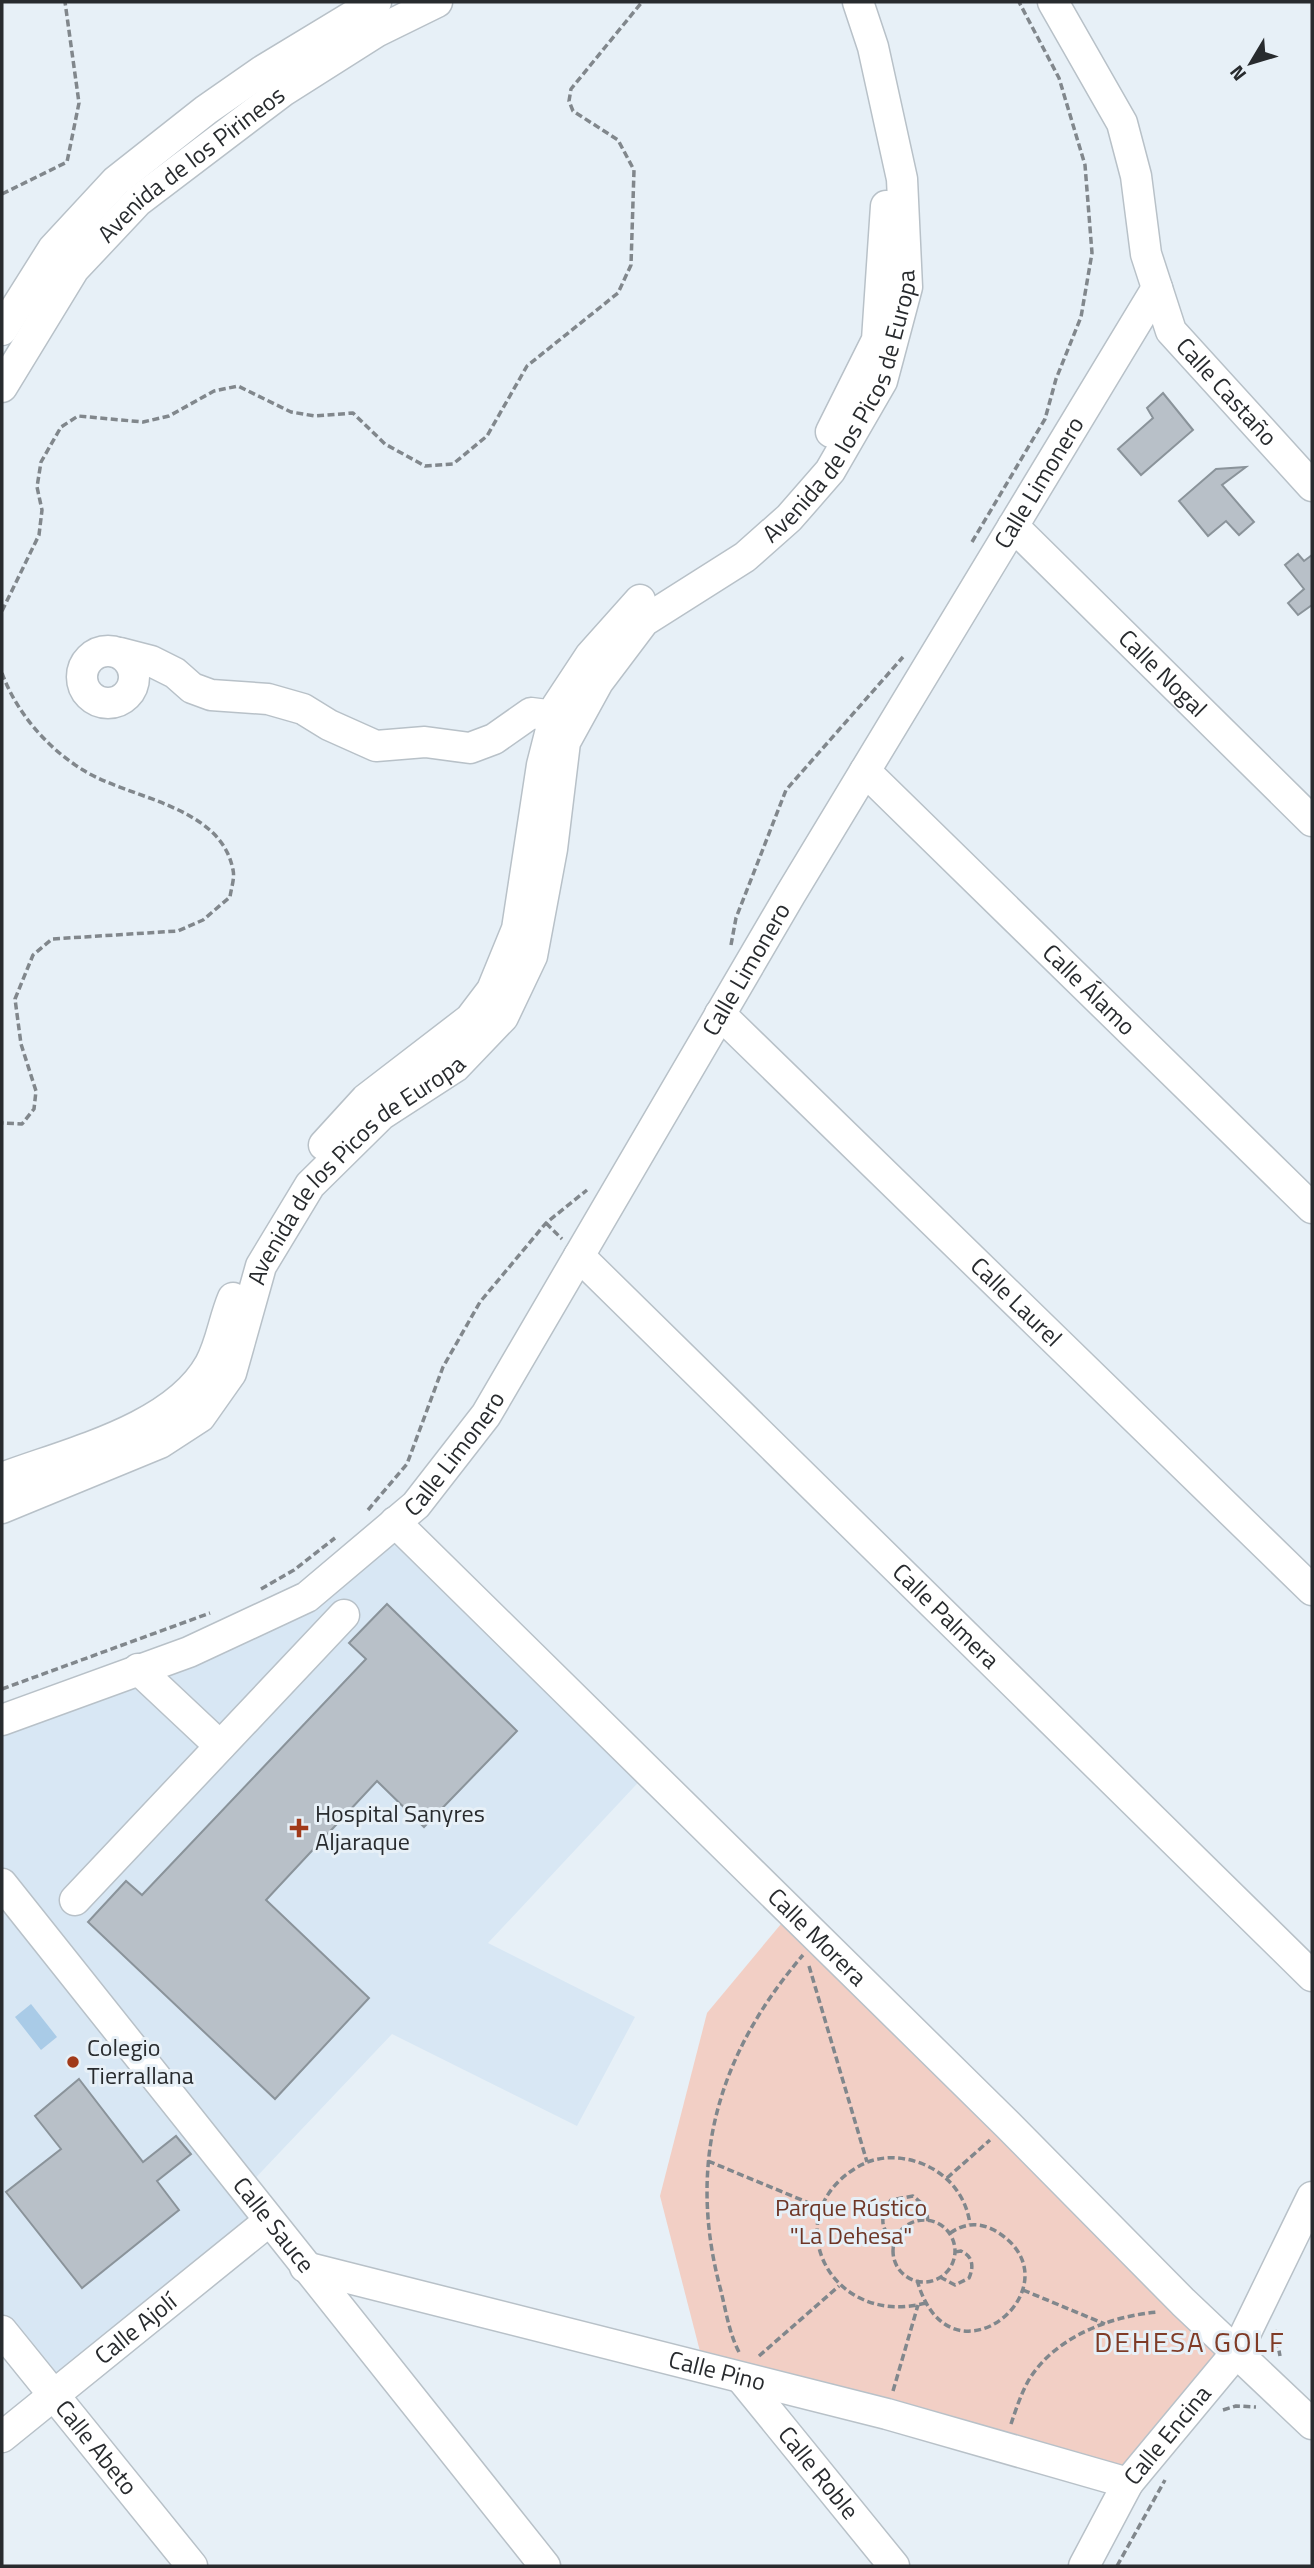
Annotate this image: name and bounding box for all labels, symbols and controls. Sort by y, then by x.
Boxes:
north arrow [1216,28,1286,98]
text: N [1222,60,1253,88]
street label: Avenida de los Pirineos [89,77,292,250]
street label: Avenida de los Picos de Europa [754,269,925,551]
street label: Calle Castaño [1168,329,1286,454]
street label: Calle Limonero [985,409,1092,555]
street label: Calle Nogal [1111,621,1216,725]
street label: Calle Limonero [693,896,799,1042]
street label: Calle Álamo [1035,935,1144,1043]
street label: Avenida de los Picos de Europa [238,1047,474,1289]
street label: Calle Laurel [963,1248,1071,1355]
street label: Calle Limonero [396,1384,513,1525]
street label: Calle Palmera [885,1554,1008,1677]
place label: Hospital Sanyres Aljaraque [315,1795,485,1859]
marker: Hospital Sanyres Aljaraque [289,1818,309,1838]
street label: Calle Morera [760,1879,876,1994]
place label: Colegio Tierrallana [87,2029,194,2093]
marker: Colegio Tierrallana [65,2054,81,2070]
street label: Calle Sauce [225,2169,324,2280]
park label: Parque Rústico "La Dehesa" [775,2189,927,2253]
street label: Calle Ajolí [86,2283,185,2372]
district label: DEHESA GOLF [1094,2320,1286,2363]
street label: Calle Pino [665,2341,770,2400]
street label: Calle Encina [1115,2377,1219,2492]
street label: Calle Abeto [47,2391,147,2503]
street label: Calle Roble [770,2418,868,2527]

